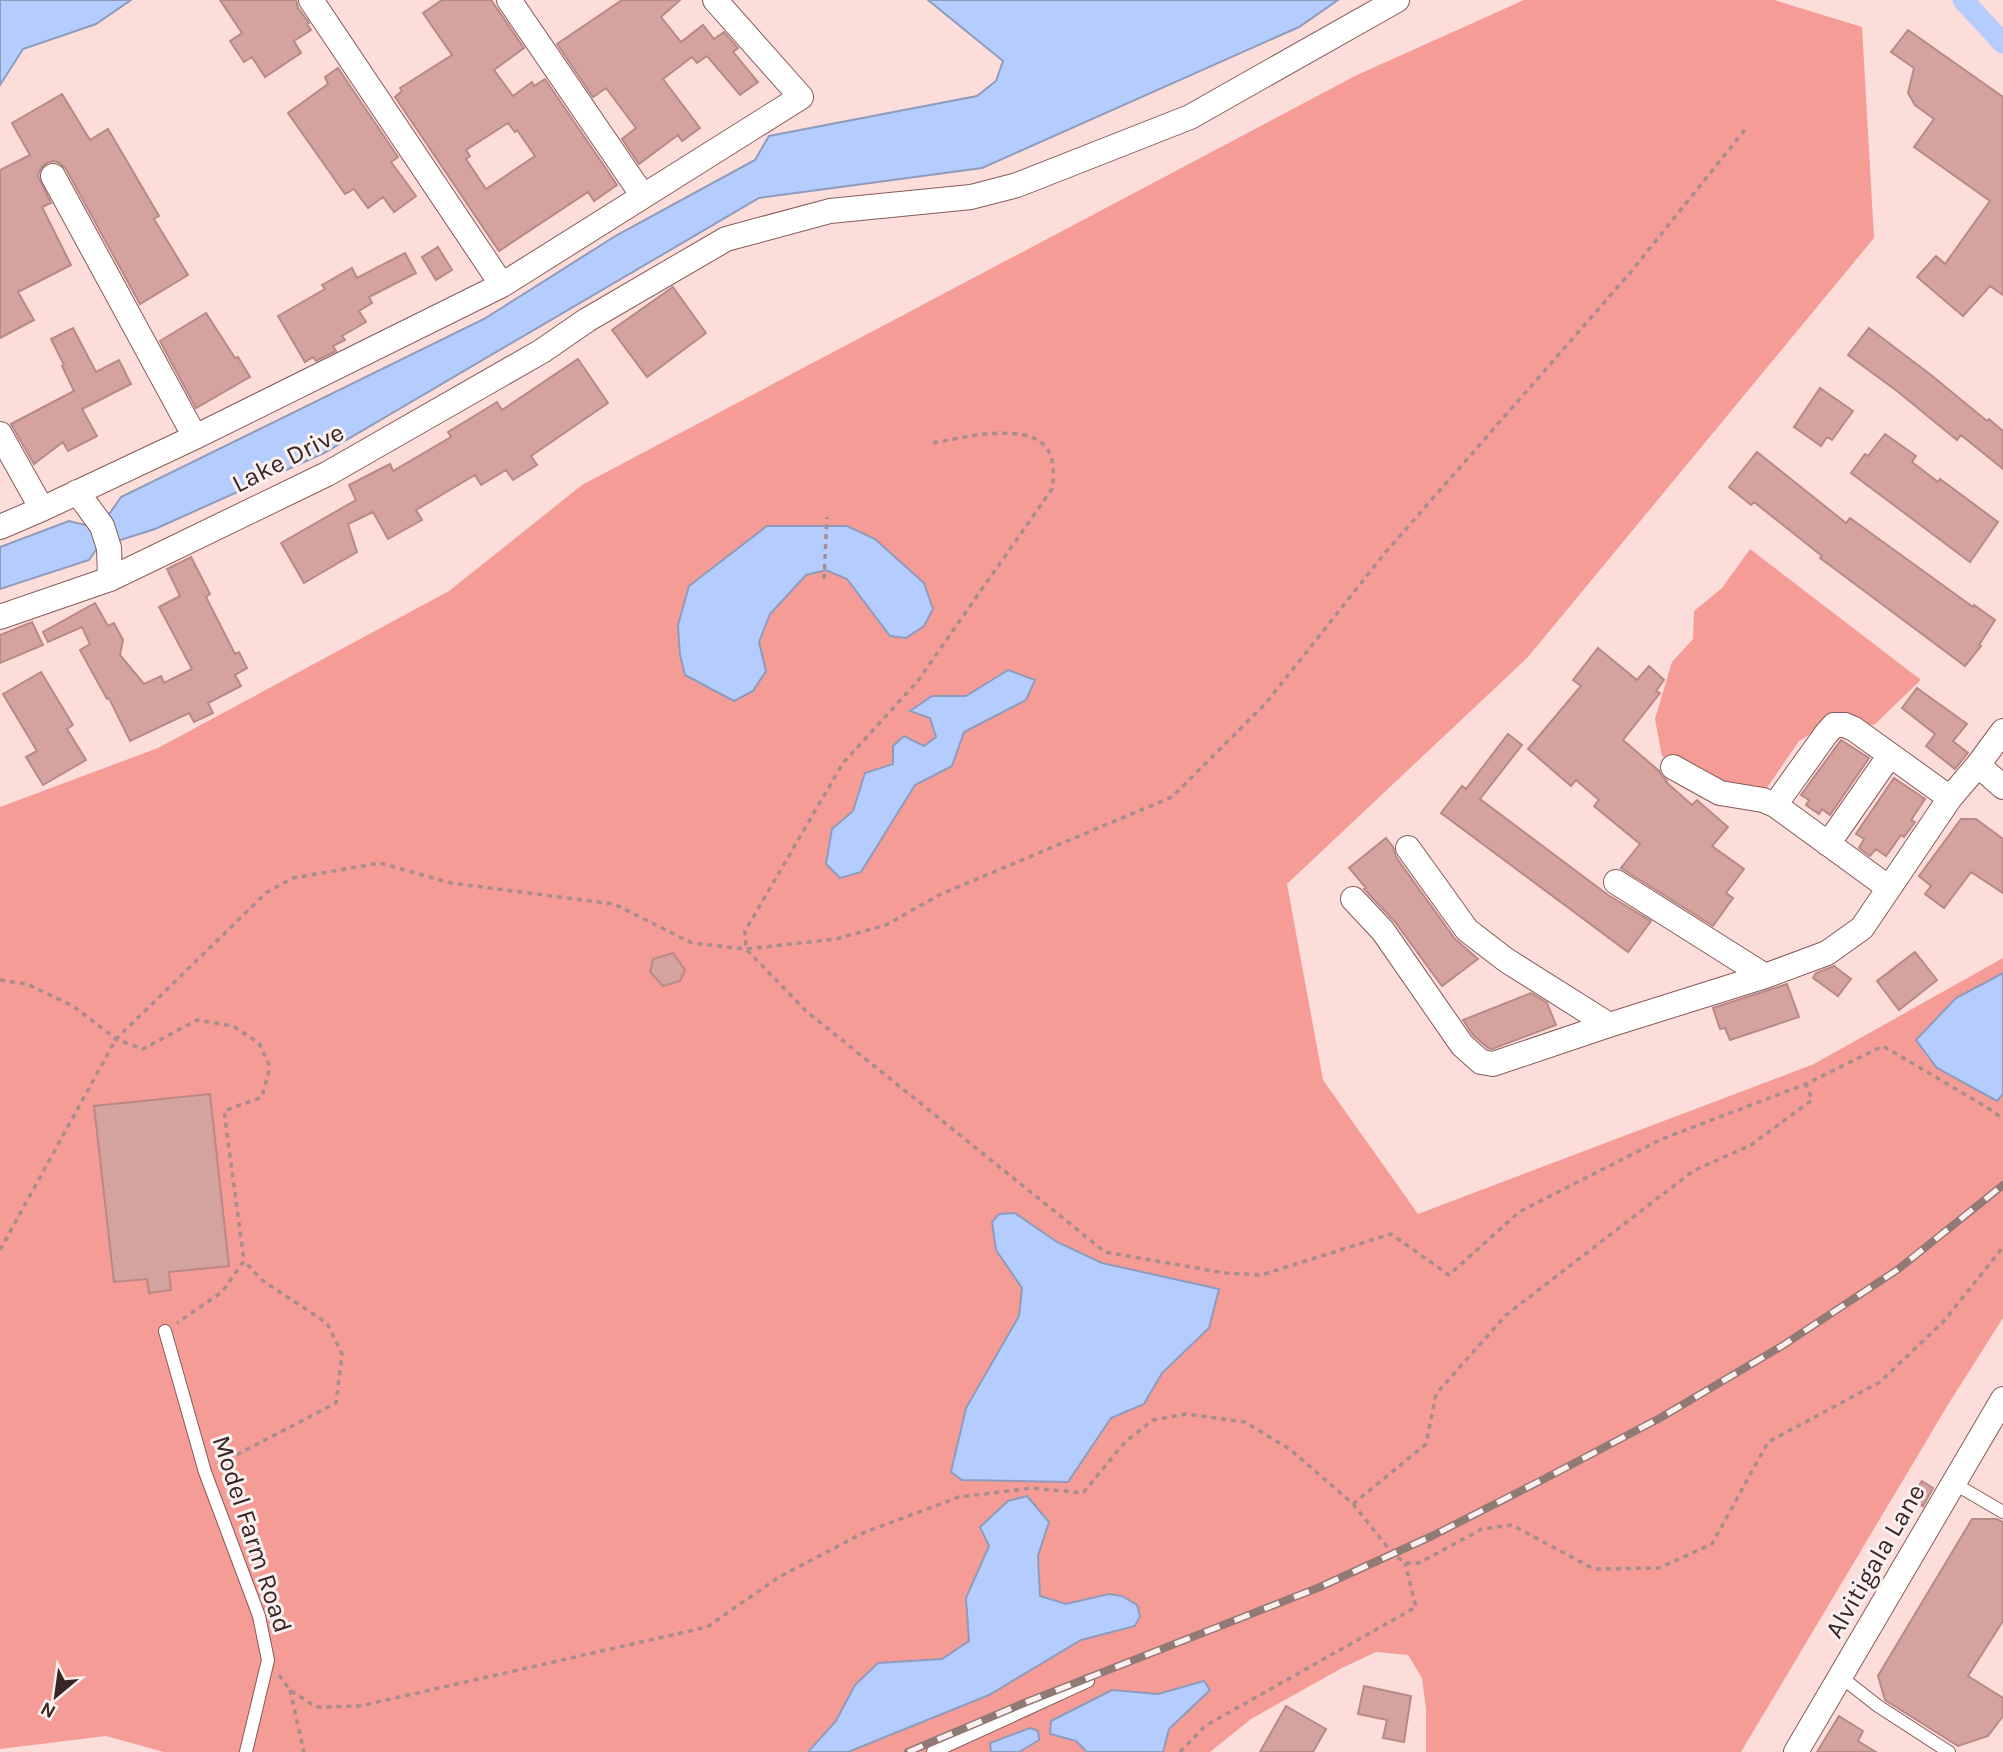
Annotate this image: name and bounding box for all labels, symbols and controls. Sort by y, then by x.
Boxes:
street label: Lake Drive [227,417,349,499]
street label: Model Farm Road [206,1431,298,1637]
street label: Alvitigala Lane [1818,1478,1932,1644]
north arrow [21,1661,91,1731]
text: N [37,1697,60,1723]

